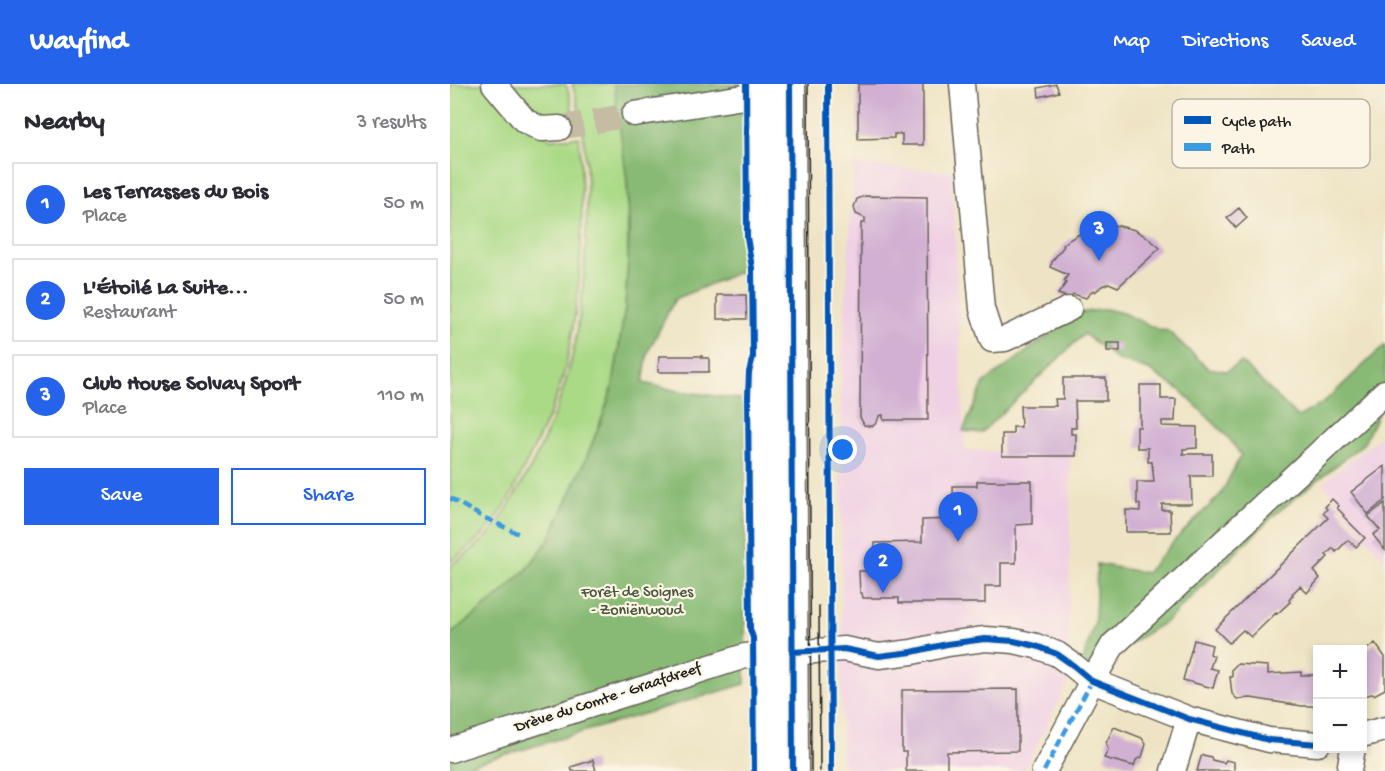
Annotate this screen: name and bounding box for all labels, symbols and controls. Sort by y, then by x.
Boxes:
text: Wayfind [30,26,127,59]
text: Map [1113,30,1150,55]
text: Directions [1183,30,1268,55]
text: Saved [1301,30,1355,55]
legend [1172,99,1370,168]
text: Nearby [24,108,105,139]
text: 3 results [357,112,426,135]
text: Cycle path [1222,114,1292,133]
text: Path [1221,141,1255,160]
text: Les Terrasses du Bois [83,180,268,206]
text: 1 [41,193,50,216]
text: 50 m [383,193,424,216]
text: Place [83,206,127,229]
pin: 3 [1080,212,1118,261]
text: L'Étoilé La Suite... [83,276,249,302]
text: 2 [41,289,50,312]
text: 50 m [383,289,424,312]
text: Restaurant [83,302,176,325]
text: Club House Solvay Sport [83,372,300,398]
text: 3 [40,385,51,408]
text: 110 m [378,385,424,408]
text: Place [83,398,127,421]
your location [828,435,857,464]
button: Save [24,468,219,525]
button: Share [231,468,426,525]
pin: 1 [938,492,978,542]
pin: 2 [864,544,902,593]
park label: Forêt de Soignes - Zoniënwoud [580,584,694,621]
map controls [1313,645,1367,753]
button: + [1313,645,1367,699]
street label: Drève du Comte - Graafdreef [512,660,705,738]
button: − [1313,699,1367,753]

